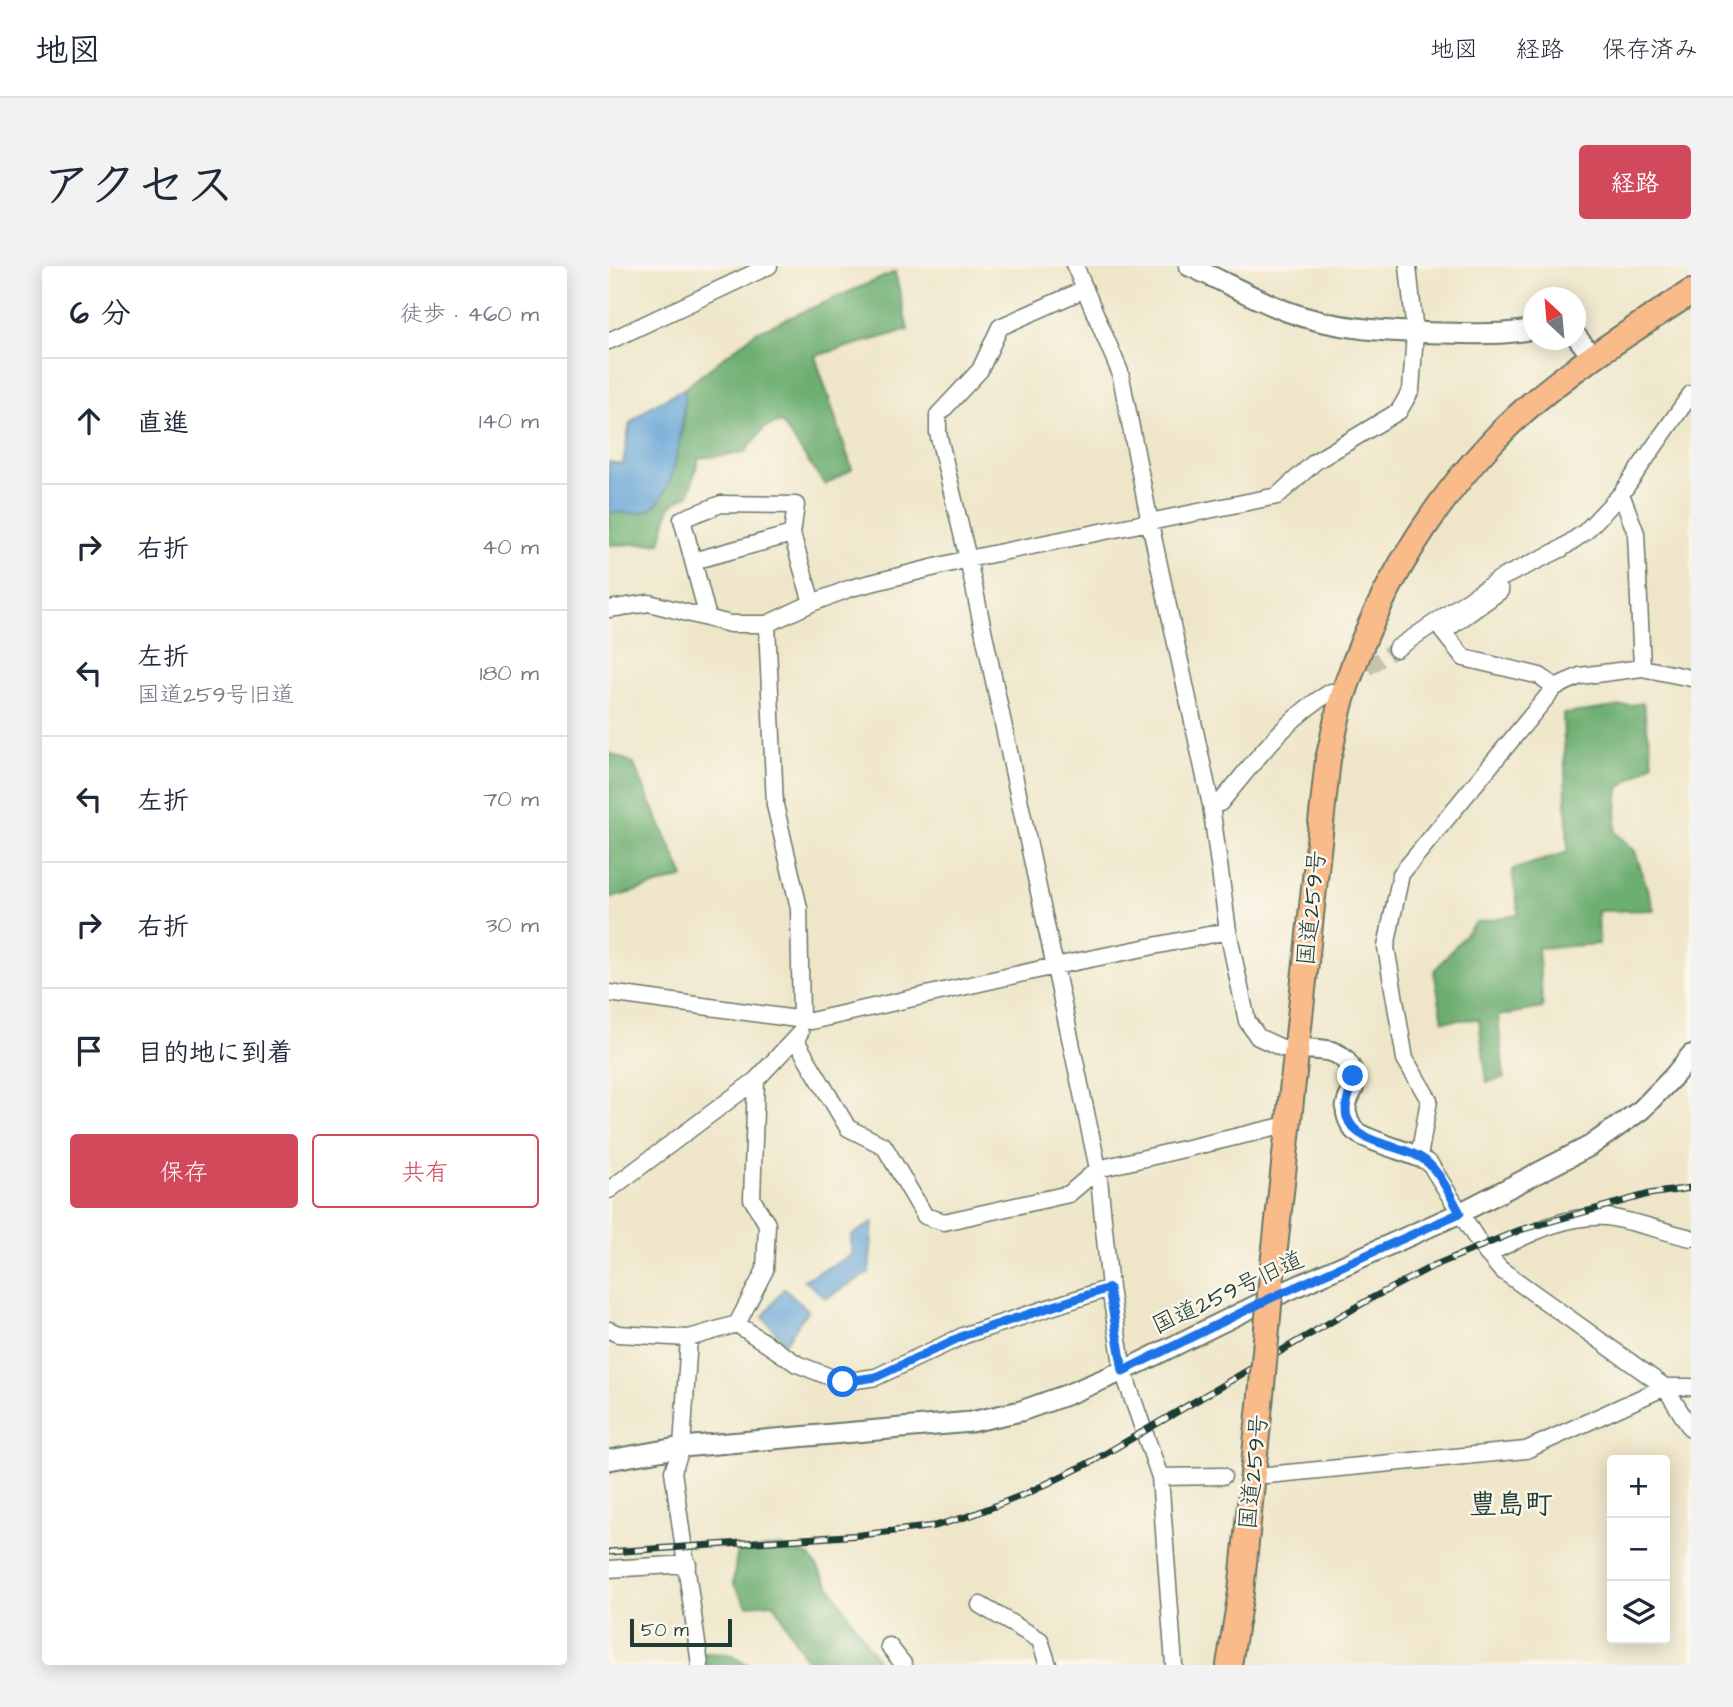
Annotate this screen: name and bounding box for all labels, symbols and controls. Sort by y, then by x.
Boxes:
text: 地図 [35,28,101,74]
text: 地図 [1430,33,1478,67]
text: 経路 [1516,33,1564,67]
text: 保存済み [1602,33,1698,67]
button: 経路 [1579,145,1691,219]
text: アクセス [42,153,235,221]
north arrow [1523,287,1586,350]
text: 6 分 [70,293,131,335]
text: 徒歩 · 460 m [400,298,539,330]
icon: ahead [70,402,108,440]
text: 直進 [137,405,189,441]
text: 140 m [479,405,539,437]
icon: right [70,528,108,566]
text: 右折 [137,531,189,567]
text: 40 m [482,531,539,563]
text: 左折 [137,639,189,675]
icon: left [70,654,108,692]
text: 180 m [480,657,539,689]
text: 国道259号旧道 [137,679,295,711]
icon: left [70,780,108,818]
text: 左折 [137,783,189,819]
text: 70 m [483,783,539,815]
street label: 国道259号 [1289,848,1335,968]
icon: right [70,906,108,944]
text: 右折 [137,909,189,945]
text: 30 m [486,909,539,941]
icon: arrive [70,1032,108,1070]
text: 目的地に到着 [137,1035,293,1071]
route end [1337,1060,1368,1091]
button: 保存 [70,1134,298,1208]
button: 共有 [312,1134,539,1208]
street label: 国道259号旧道 [1146,1243,1310,1343]
route start [827,1366,858,1397]
street label: 国道259号 [1231,1412,1277,1532]
map controls [1607,1455,1670,1644]
button: + [1607,1455,1670,1518]
district label: 豊島町 [1469,1485,1553,1524]
button: − [1607,1518,1670,1581]
button: layers [1607,1581,1670,1644]
scale bar [630,1616,731,1648]
text: 50 m [641,1617,689,1644]

